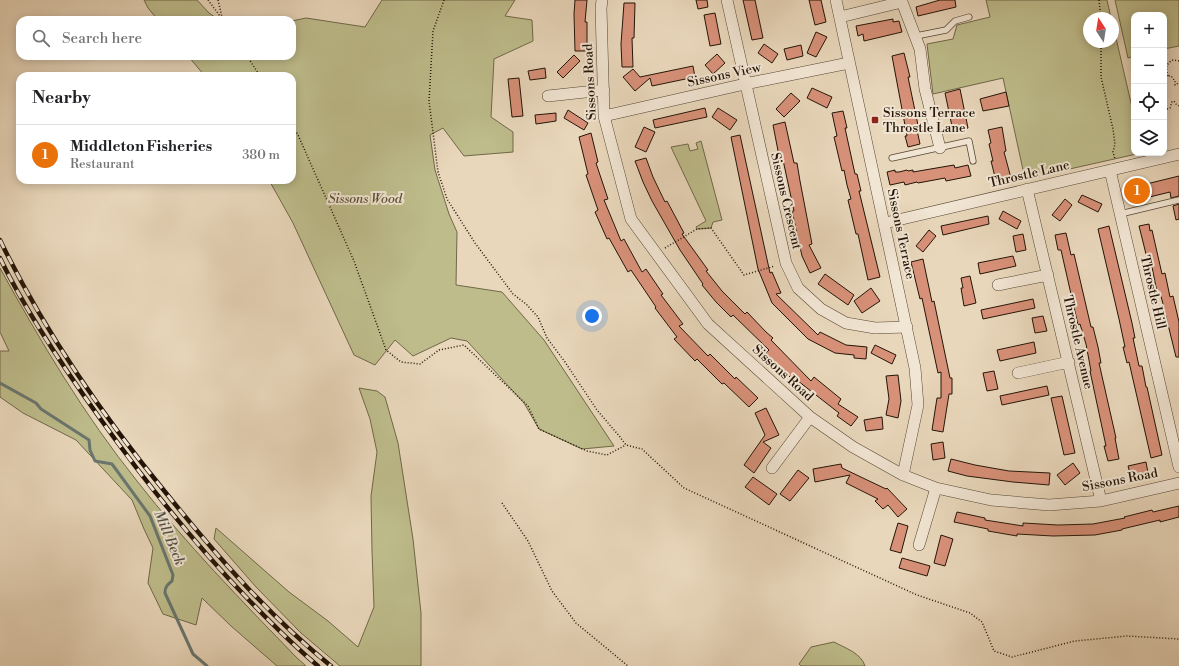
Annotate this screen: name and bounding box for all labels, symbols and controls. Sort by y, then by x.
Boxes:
north arrow [1083,12,1119,48]
map controls [1131,12,1167,156]
button: + [1131,12,1167,48]
search box [16,16,296,60]
icon: search [30,27,52,49]
text: Search here [62,29,142,48]
street label: Sissons Road [580,43,600,121]
button: − [1131,48,1167,84]
street label: Sissons View [686,59,763,91]
button: locate [1131,84,1167,120]
text: Nearby [32,87,91,109]
place label: Sissons Terrace Throstle Lane [883,105,976,136]
marker: Sissons Terrace Throstle Lane [870,115,880,125]
button: layers [1131,120,1167,156]
text: Middleton Fisheries [70,137,212,156]
text: 1 [42,147,48,163]
text: 380 m [242,147,280,163]
street label: Sissons Crescent [767,151,805,251]
text: Restaurant [70,156,135,172]
street label: Throstle Lane [987,157,1071,191]
pin: 1 [1124,176,1150,206]
street label: Sissons Terrace [884,187,919,281]
park label: Sissons Wood [328,191,403,207]
street label: Throstle Hill [1137,253,1169,331]
street label: Throstle Avenue [1059,293,1097,391]
your location [582,306,602,326]
street label: Sissons Road [749,341,817,405]
street label: Sissons Road [1081,465,1160,495]
water label: Mill Beck [149,508,189,568]

